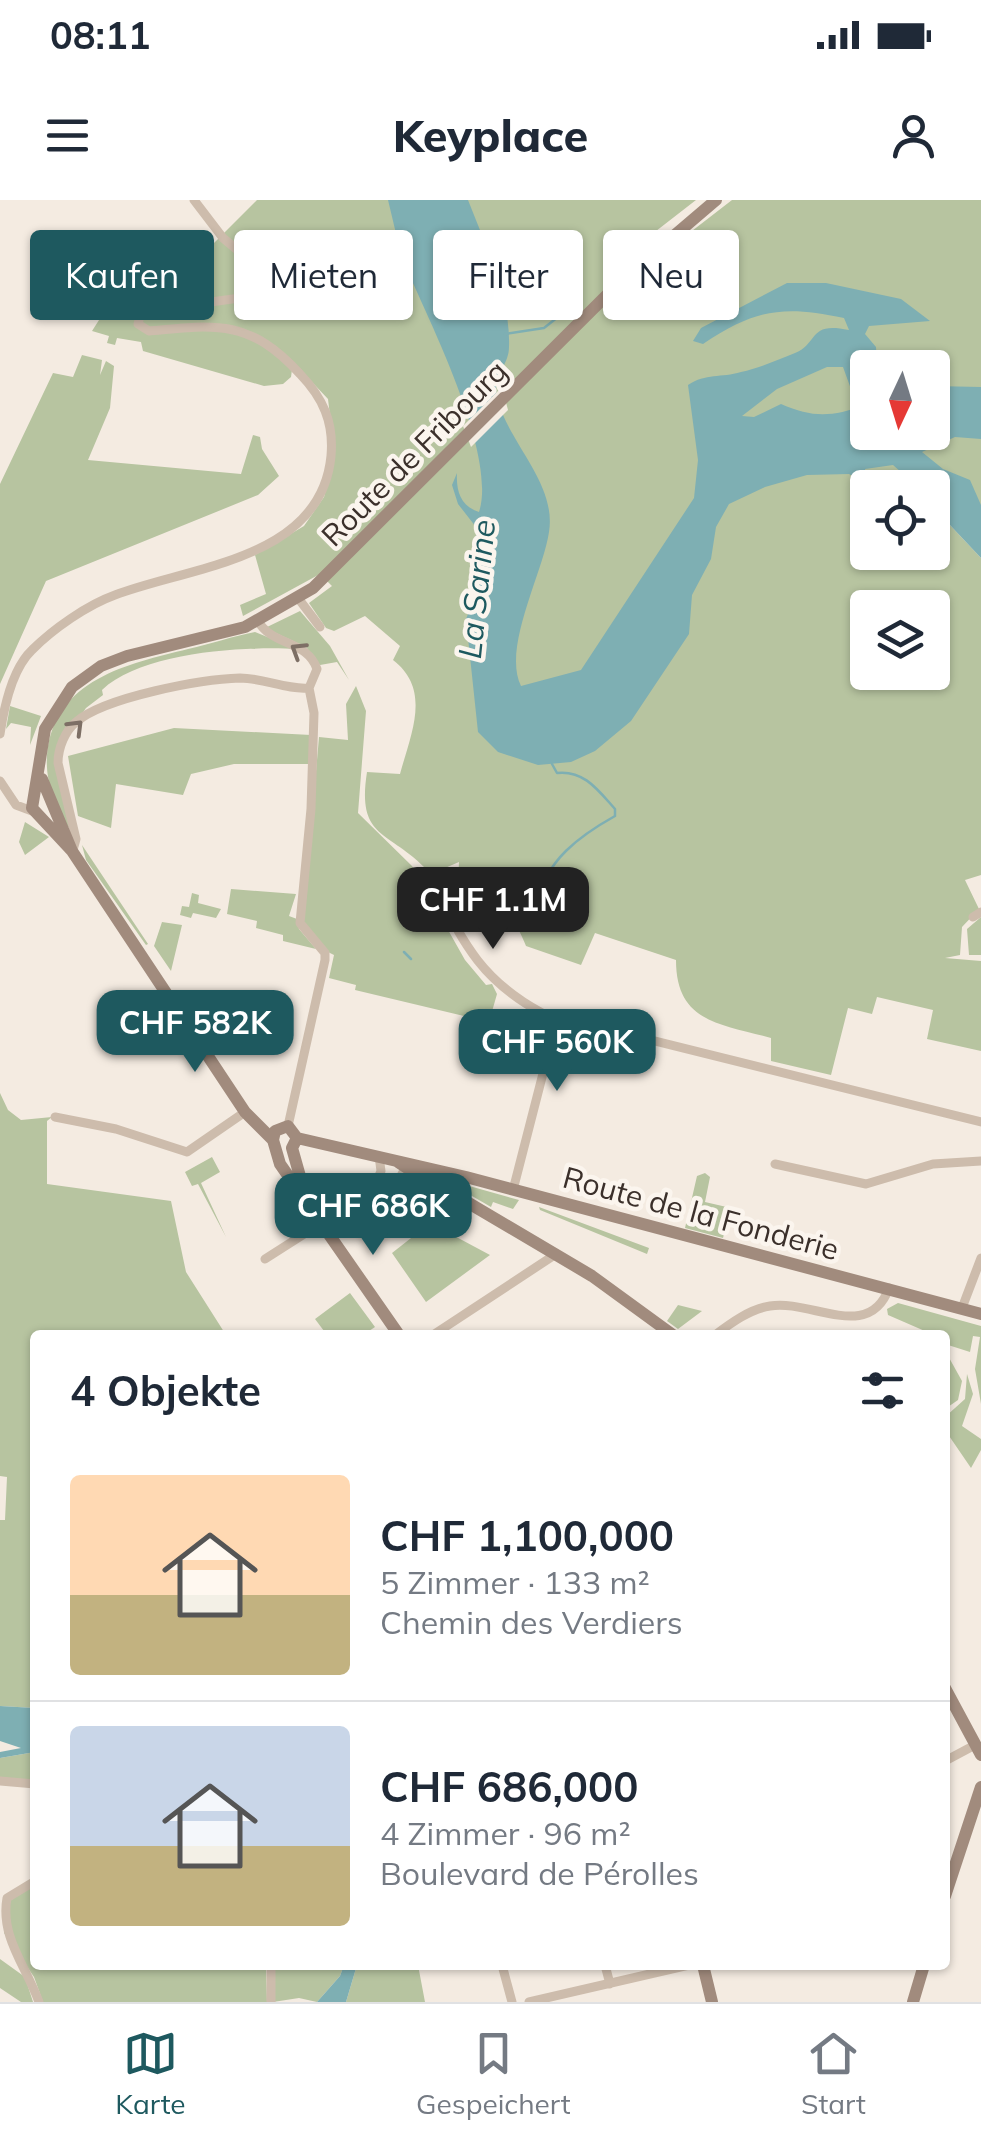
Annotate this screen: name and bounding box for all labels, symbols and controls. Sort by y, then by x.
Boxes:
text: 08:11 [50,11,151,59]
text: Keyplace [393,107,588,163]
icon: menu [40,108,95,163]
icon: person [886,108,941,163]
chip: Kaufen [30,230,214,320]
chip: Mieten [234,230,413,320]
chip: Filter [433,230,583,320]
chip: Neu [603,230,739,320]
north arrow [850,350,950,450]
map controls [850,350,950,690]
street label: Route de Fribourg [313,352,515,554]
button: locate [850,470,950,570]
water label: La Sarine [449,518,503,660]
button: layers [850,590,950,690]
one-way arrow [291,643,309,662]
one-way arrow [64,721,82,739]
pin: CHF 1.1M [390,867,596,952]
text: CHF 1.1M [419,879,567,919]
pin: CHF 582K [92,990,298,1075]
text: CHF 582K [119,1002,271,1042]
pin: CHF 560K [454,1009,660,1094]
text: CHF 560K [481,1021,633,1061]
street label: Route de la Fonderie [559,1158,843,1268]
pin: CHF 686K [270,1173,476,1258]
text: CHF 686K [297,1185,449,1225]
icon: filters [855,1363,910,1418]
text: 4 Objekte [70,1364,261,1417]
text: CHF 1,100,000 [380,1509,674,1562]
icon: home [150,1515,270,1635]
text: 5 Zimmer · 133 m² [380,1562,650,1602]
text: Chemin des Verdiers [380,1602,683,1642]
text: CHF 686,000 [380,1760,638,1813]
icon: home [150,1766,270,1886]
text: 4 Zimmer · 96 m² [380,1813,631,1853]
text: Boulevard de Pérolles [380,1853,699,1893]
tab: Karte [115,2026,186,2121]
tab: Gespeichert [416,2026,571,2121]
tab: Start [801,2026,866,2121]

